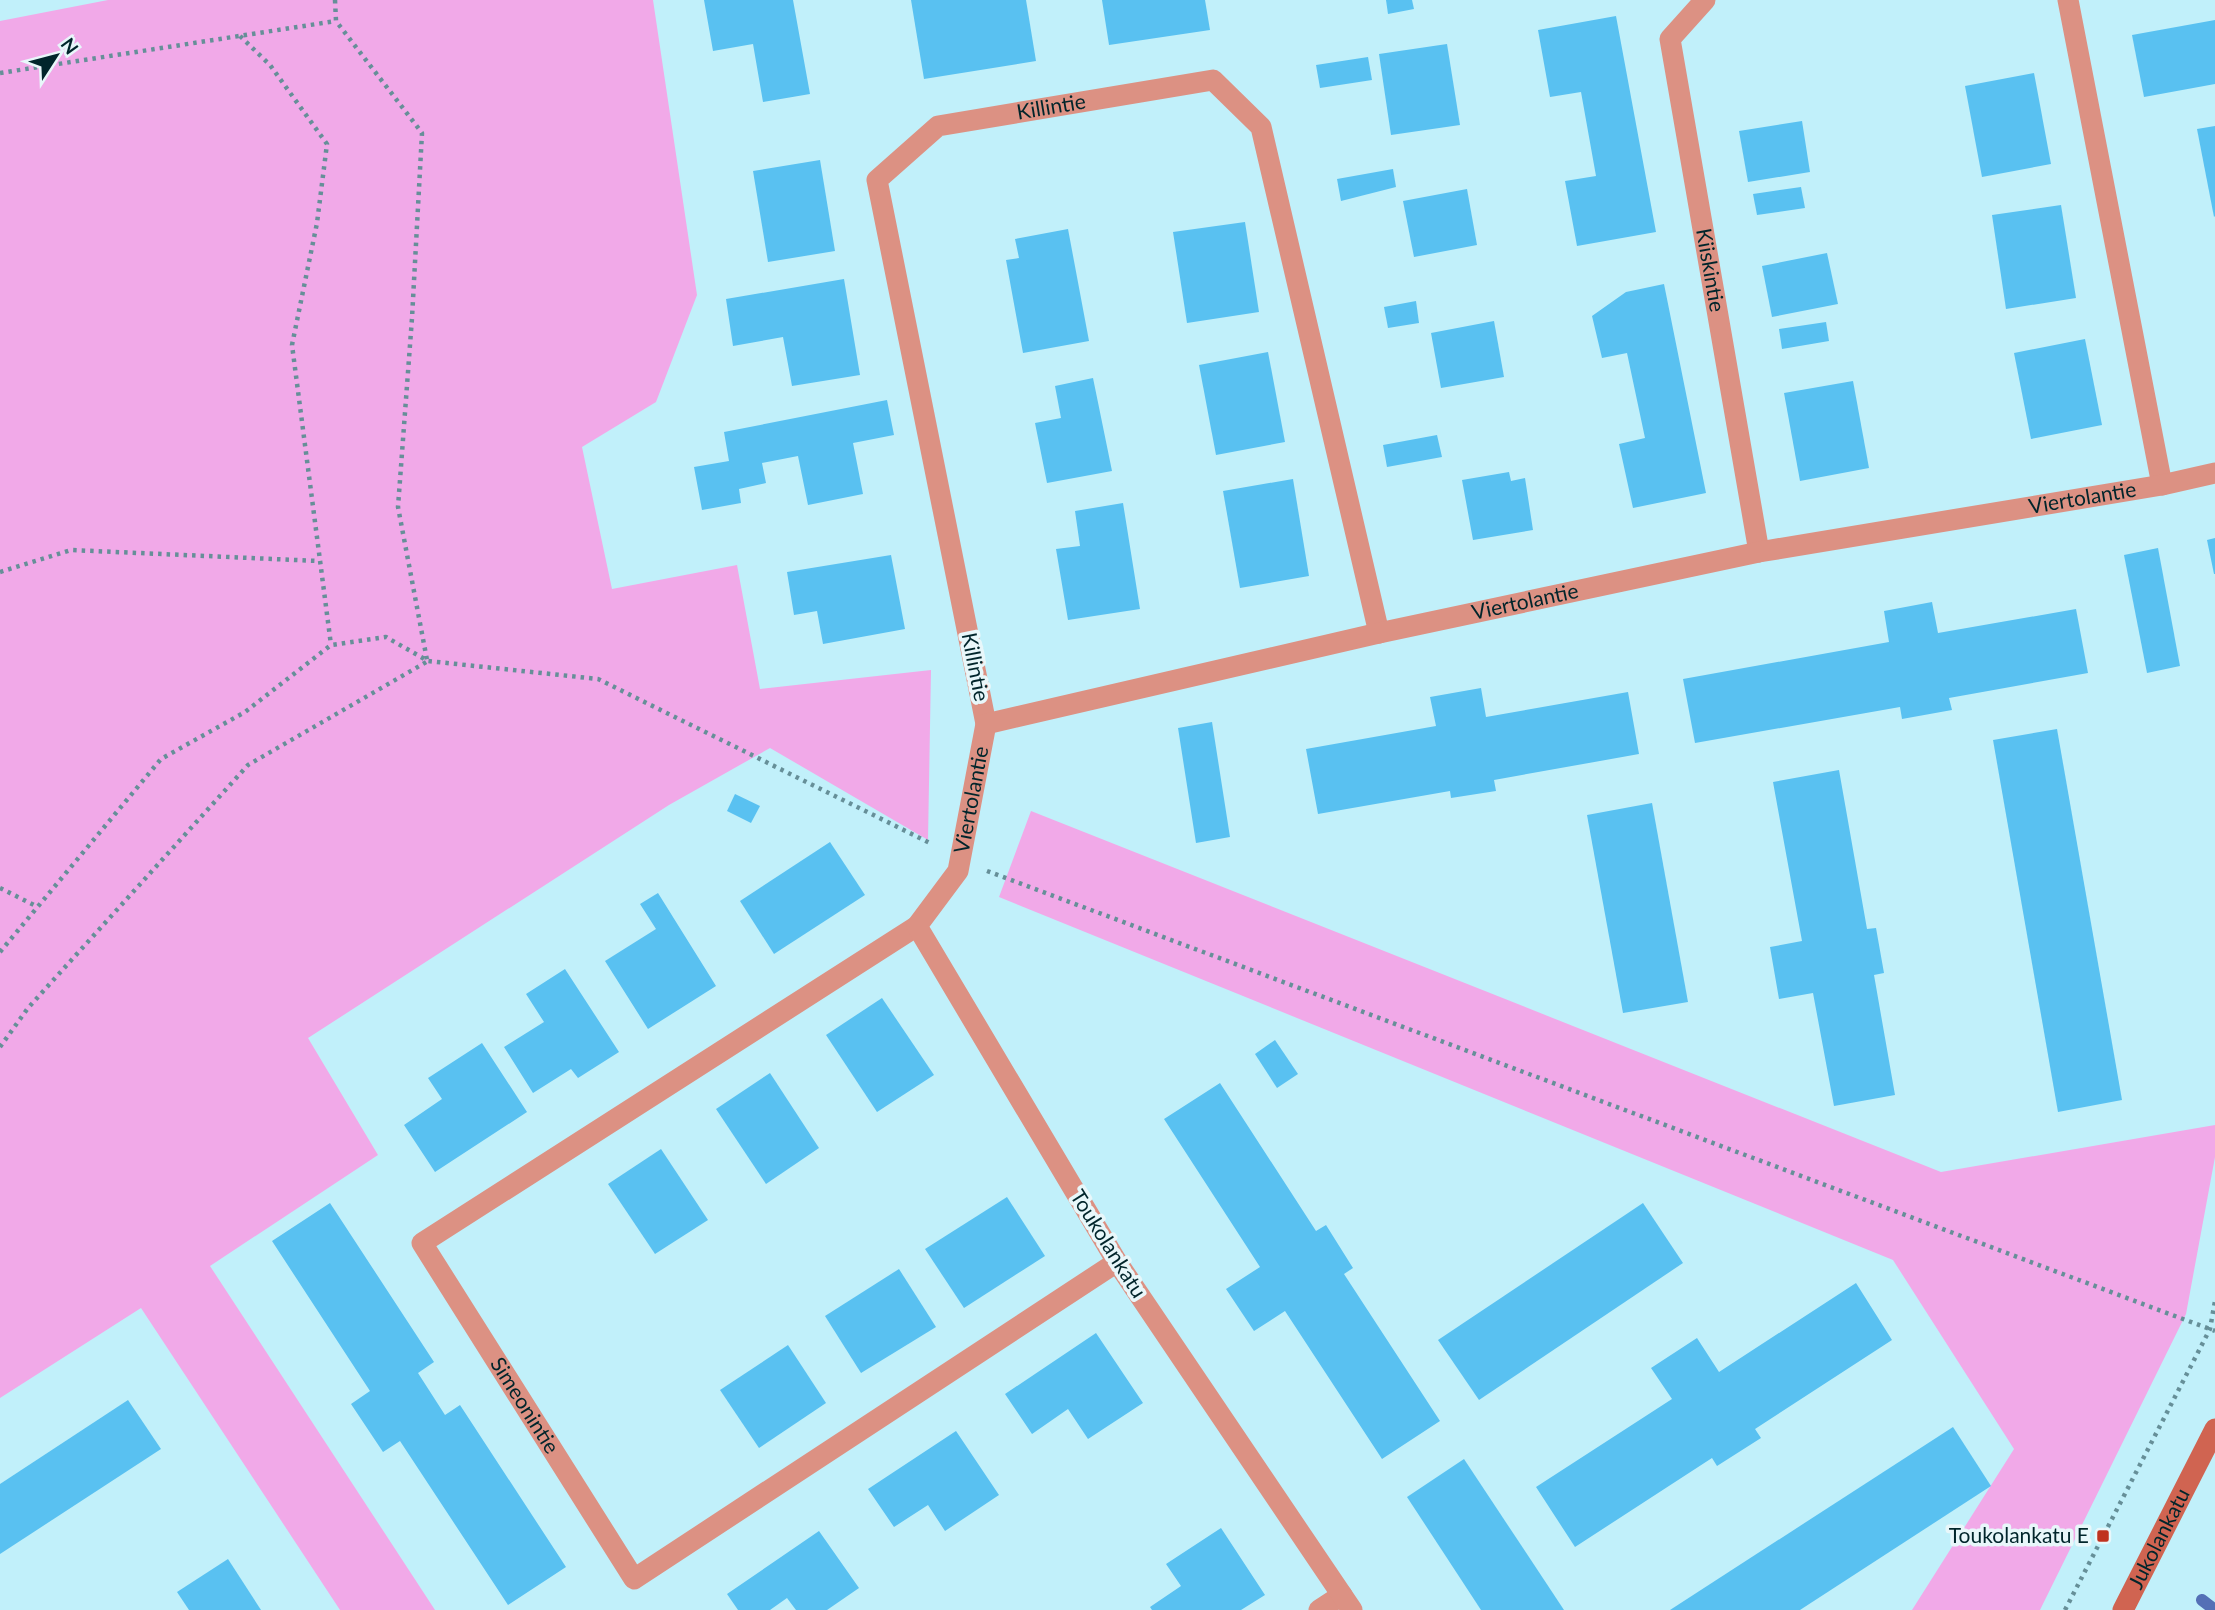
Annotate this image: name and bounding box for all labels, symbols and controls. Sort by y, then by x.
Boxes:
north arrow [21,21,91,91]
text: N [57,33,84,58]
street label: Killintie [1015,88,1087,124]
street label: Kiiskintie [1692,226,1731,314]
street label: Viertolantie [2027,476,2138,518]
street label: Viertolantie [1469,577,1580,624]
street label: Killintie [958,630,995,703]
street label: Viertolantie [948,744,993,855]
street label: Toukolankatu [1066,1185,1152,1302]
street label: Simeonintie [486,1352,565,1458]
street label: Jukolankatu [2122,1483,2194,1593]
place label: Toukolankatu E [1949,1522,2089,1547]
marker: Toukolankatu E [2095,1528,2111,1544]

